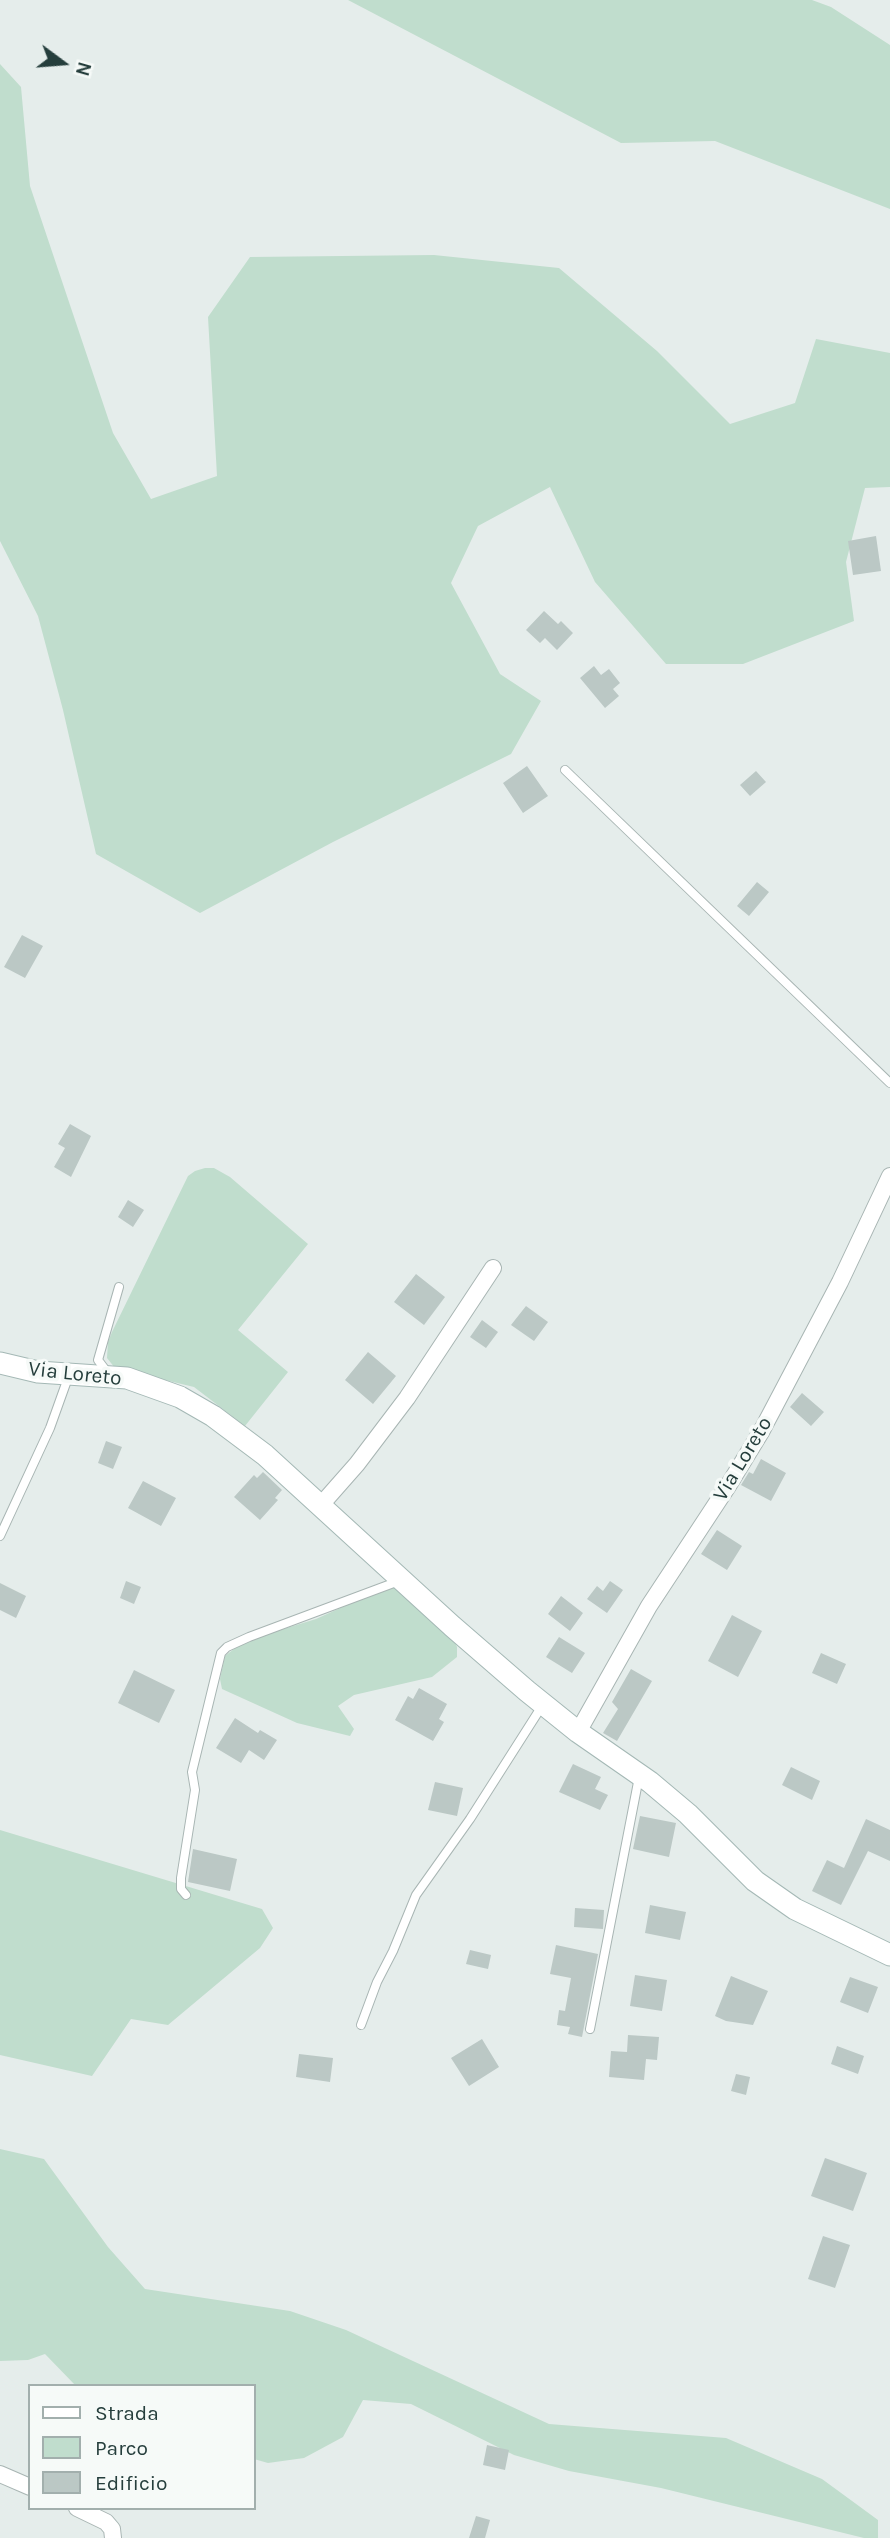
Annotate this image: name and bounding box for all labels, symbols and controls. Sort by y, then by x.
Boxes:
north arrow [28,28,98,98]
text: N [71,59,96,78]
street label: Via Loreto [27,1357,123,1391]
street label: Via Loreto [708,1412,778,1506]
legend [28,2384,256,2510]
text: Strada [95,2401,159,2425]
text: Parco [95,2436,148,2460]
text: Edificio [95,2471,168,2495]

